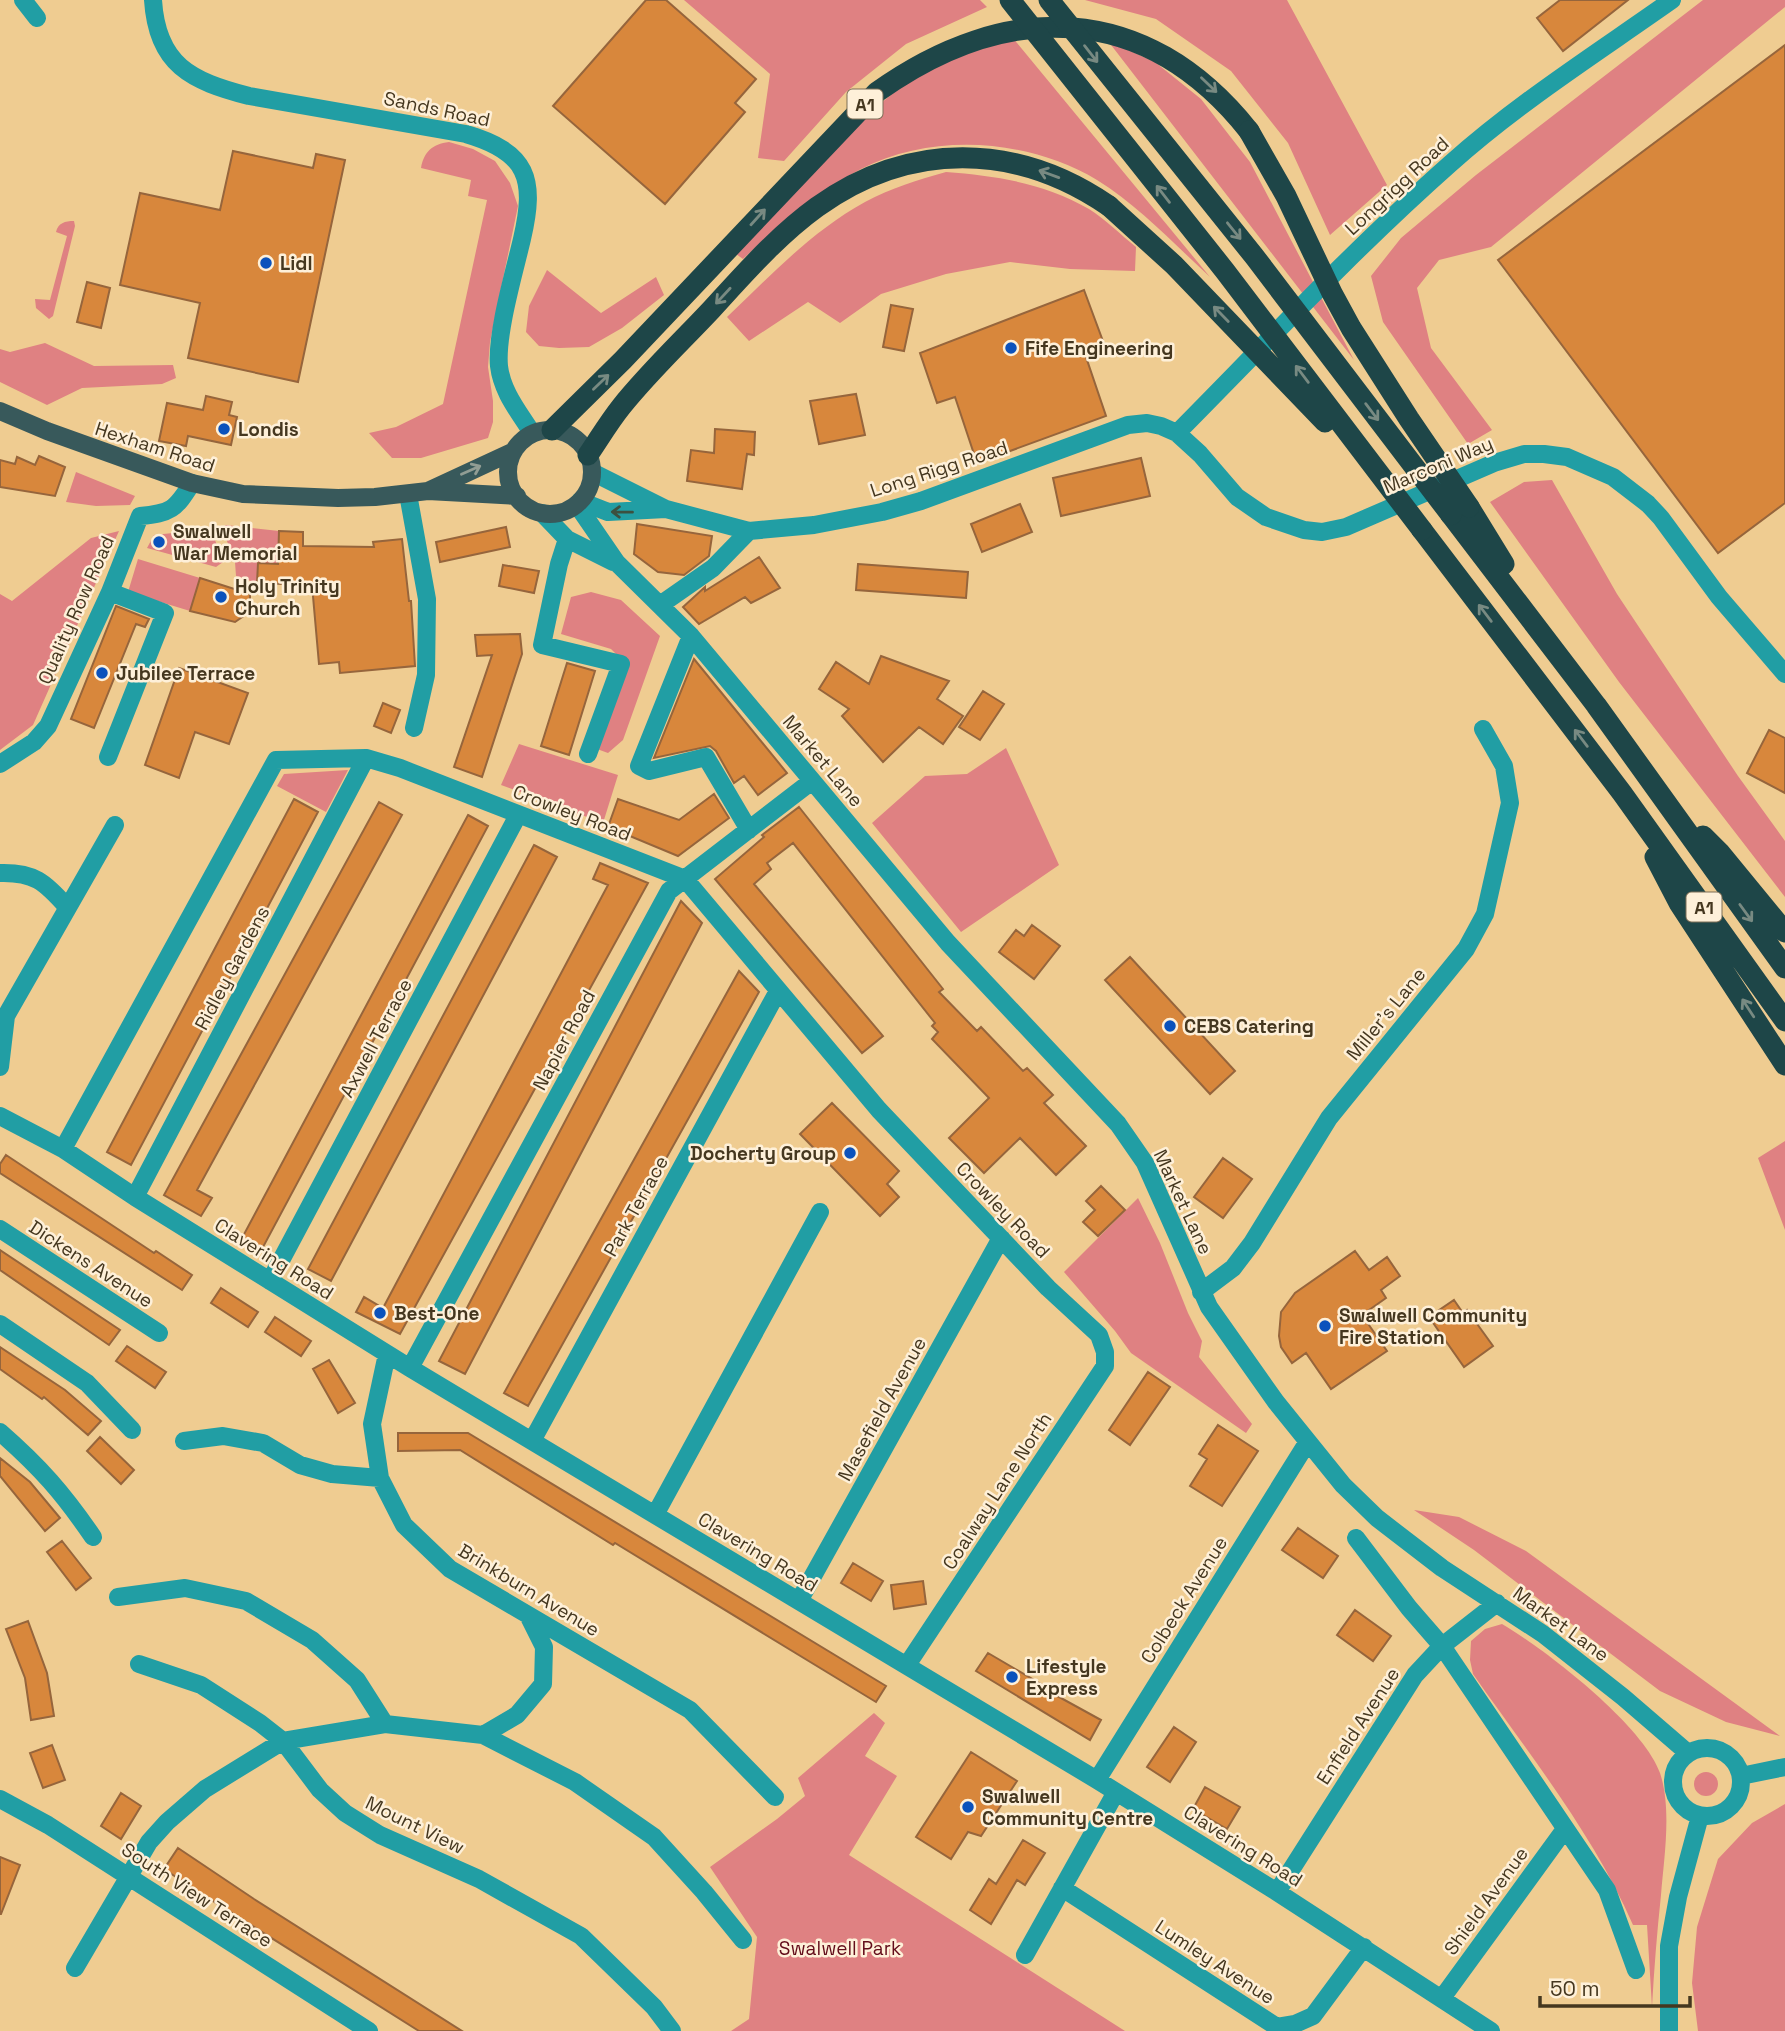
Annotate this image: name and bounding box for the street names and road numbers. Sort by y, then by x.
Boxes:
street label: Sands Road [382,86,492,132]
road number: A1 [848,90,882,119]
street label: Longrigg Road [1340,131,1454,241]
street label: Hexham Road [92,416,218,478]
street label: Marconi Way [1379,431,1497,499]
street label: Long Rigg Road [867,435,1011,503]
street label: Quality Row Road [32,532,120,688]
street label: Market Lane [777,710,869,812]
street label: Crowley Road [509,779,635,847]
road number: A1 [1686,893,1722,922]
street label: Ridley Gardens [189,902,275,1034]
street label: Miller's Lane [1341,962,1431,1066]
street label: Axwell Terrace [334,974,418,1102]
street label: Napier Road [527,985,601,1095]
street label: Market Lane [1148,1146,1218,1258]
street label: Park Terrace [598,1151,674,1261]
street label: Crowley Road [951,1156,1055,1264]
street label: Clavering Road [210,1212,338,1306]
street label: Dickens Avenue [24,1215,158,1313]
street label: Masefield Avenue [832,1333,932,1485]
street label: Coalway Lane North [937,1408,1057,1574]
street label: Clavering Road [693,1506,823,1598]
street label: Colbeck Avenue [1135,1532,1233,1668]
street label: Brinkburn Avenue [454,1538,604,1642]
street label: Market Lane [1508,1581,1614,1667]
street label: Enfield Avenue [1311,1663,1405,1789]
street label: Mount View [361,1790,469,1860]
street label: Clavering Road [1179,1799,1307,1893]
street label: South View Terrace [117,1837,277,1953]
street label: Shield Avenue [1438,1842,1534,1960]
street label: Lumley Avenue [1151,1914,1279,2010]

